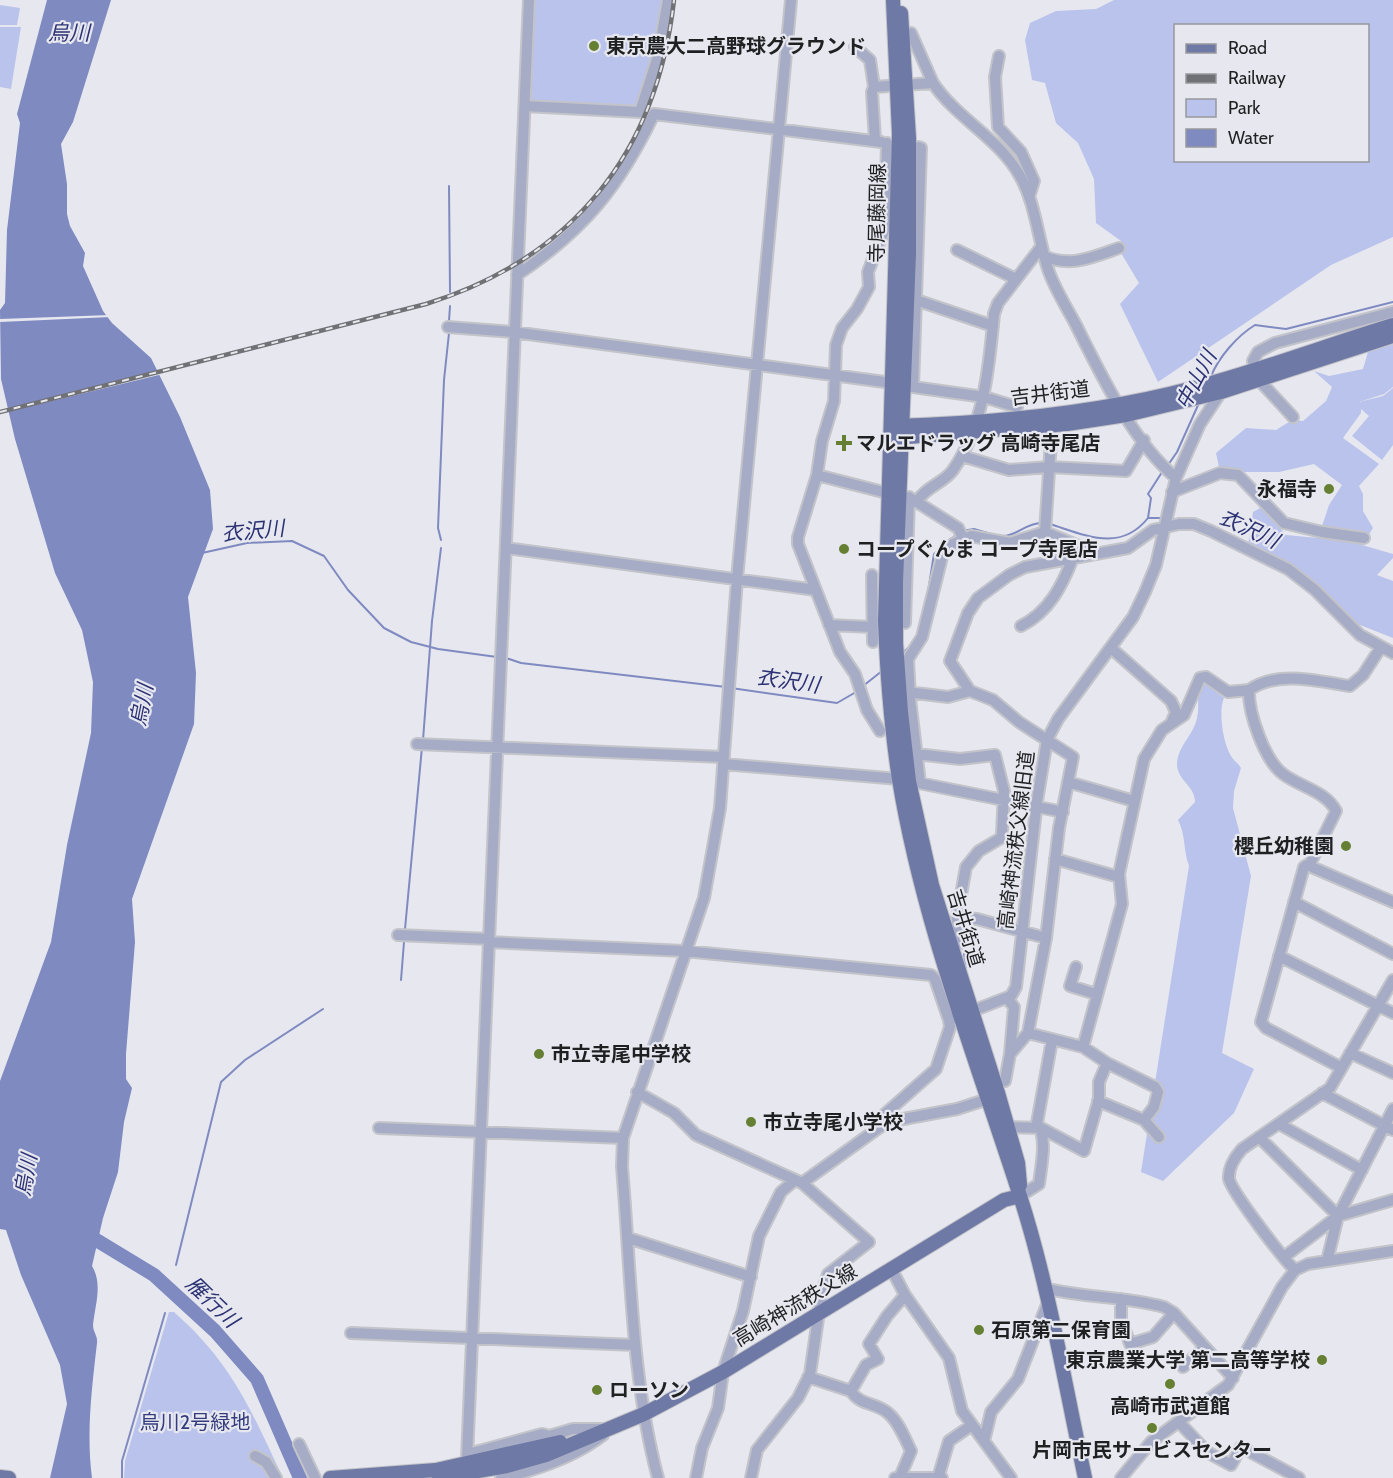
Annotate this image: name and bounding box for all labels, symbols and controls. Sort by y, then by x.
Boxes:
water label: 烏川 [48,20,92,45]
legend [1174,24,1369,162]
place label: 東京農大二高野球グラウンド [606,34,866,58]
text: Road [1228,37,1267,59]
marker: 東京農大二高野球グラウンド [587,39,601,53]
text: Railway [1228,67,1286,89]
text: Park [1228,97,1261,119]
text: Water [1228,127,1274,149]
street label: 寺尾藤岡線 [864,163,890,263]
water label: 中山川 [1170,344,1222,413]
street label: 吉井街道 [1009,376,1091,410]
place label: マルエドラッグ 高崎寺尾店 [856,431,1101,455]
marker: マルエドラッグ 高崎寺尾店 [837,436,851,450]
place label: 永福寺 [1257,477,1317,501]
marker: 永福寺 [1322,482,1336,496]
water label: 衣沢川 [1215,504,1285,554]
water label: 衣沢川 [220,515,287,546]
place label: コープぐんま コープ寺尾店 [856,537,1098,561]
marker: コープぐんま コープ寺尾店 [837,542,851,556]
water label: 衣沢川 [755,664,823,698]
water label: 烏川 [125,680,158,728]
street label: 高崎神流秩父線旧道 [993,749,1039,931]
place label: 櫻丘幼稚園 [1234,834,1334,858]
marker: 櫻丘幼稚園 [1339,839,1353,853]
street label: 吉井街道 [943,886,989,970]
place label: 市立寺尾中学校 [551,1042,691,1066]
marker: 市立寺尾中学校 [532,1047,546,1061]
place label: 市立寺尾小学校 [763,1110,903,1134]
marker: 市立寺尾小学校 [744,1115,758,1129]
water label: 烏川 [10,1150,42,1198]
street label: 高崎神流秩父線 [729,1259,861,1351]
water label: 雁行川 [181,1271,245,1334]
place label: 石原第二保育園 [991,1318,1131,1342]
marker: 石原第二保育園 [972,1323,986,1337]
place label: 東京農業大学 第二高等学校 [1066,1348,1310,1372]
marker: 東京農業大学 第二高等学校 [1315,1353,1329,1367]
marker: 高崎市武道館 [1163,1377,1177,1391]
place label: ローソン [609,1378,689,1402]
marker: ローソン [590,1383,604,1397]
place label: 高崎市武道館 [1110,1394,1230,1418]
park label: 烏川2号緑地 [140,1410,250,1434]
marker: 片岡市民サービスセンター [1145,1421,1159,1435]
place label: 片岡市民サービスセンター [1032,1438,1272,1462]

